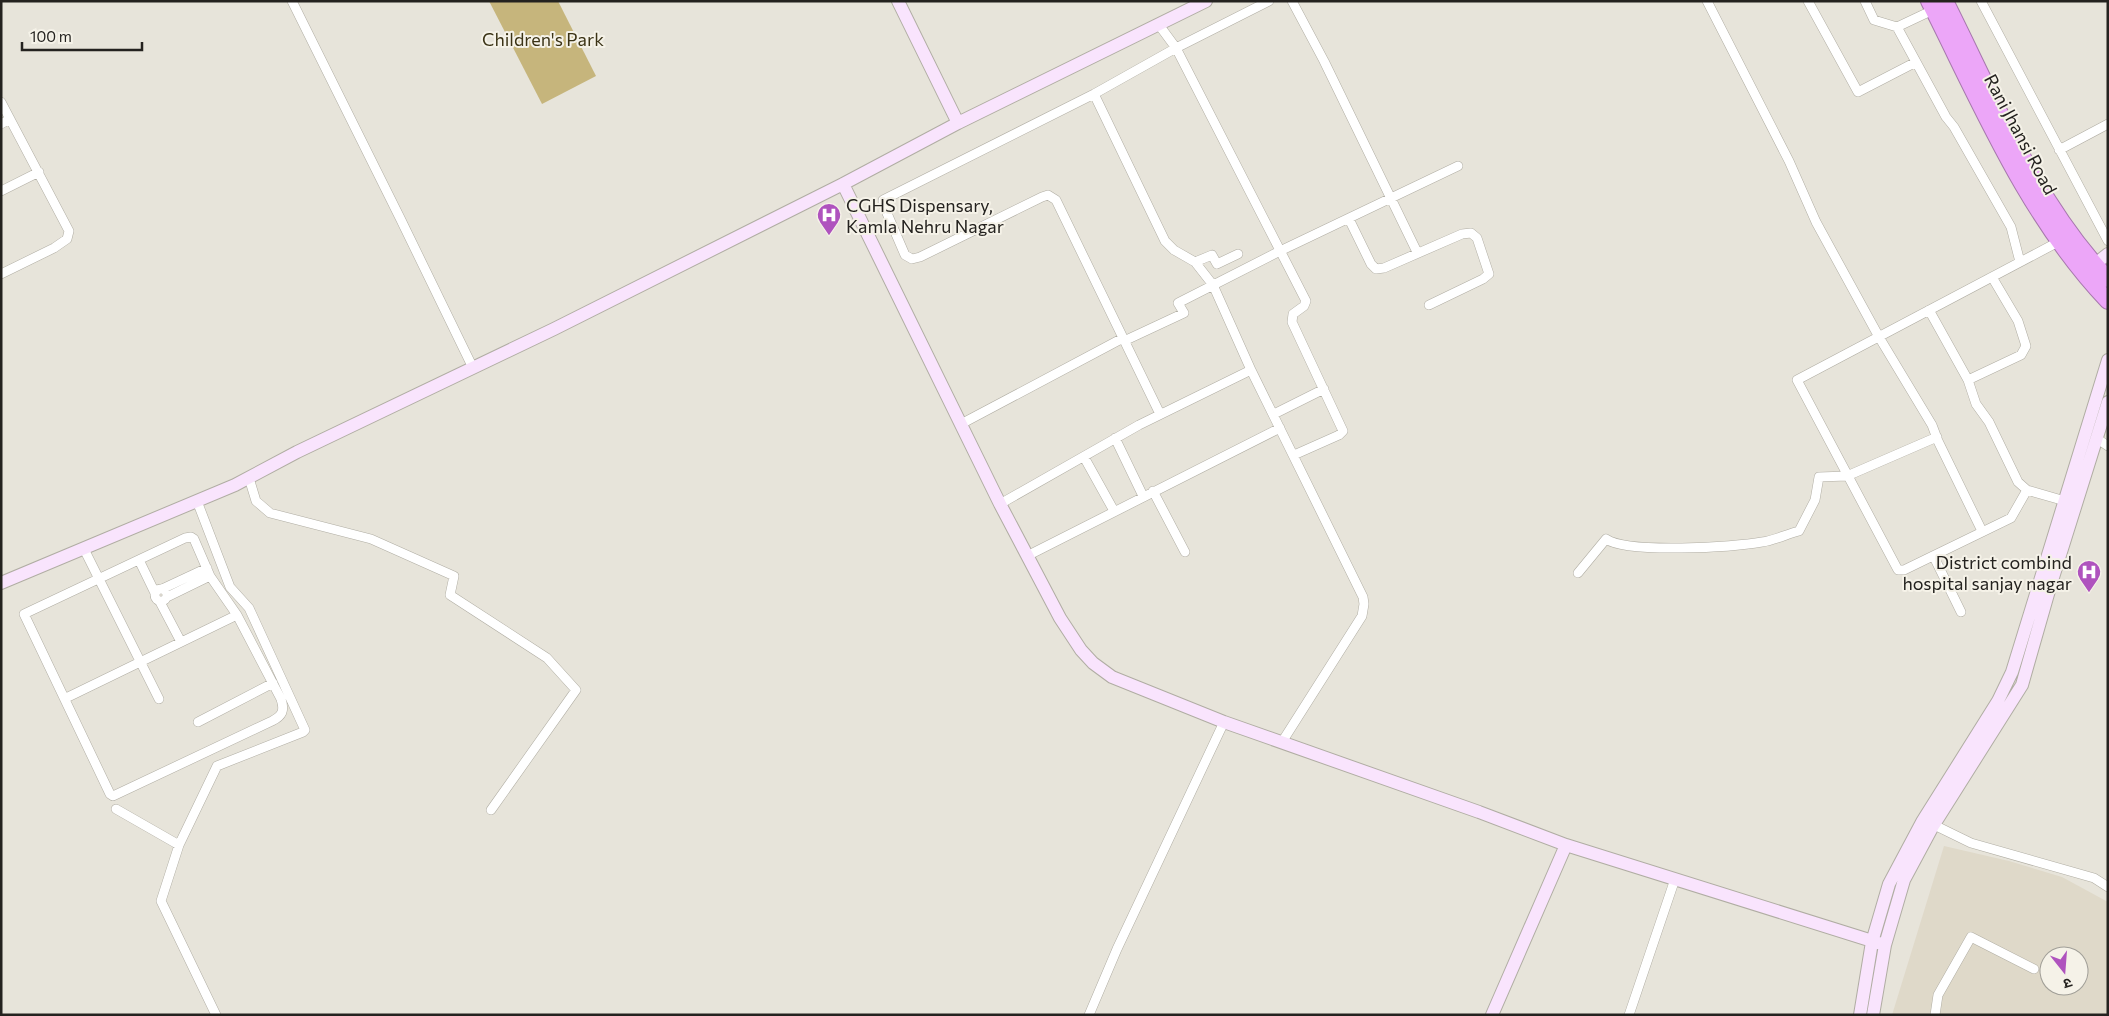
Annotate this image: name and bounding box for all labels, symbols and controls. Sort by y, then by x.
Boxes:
scale bar [22,20,142,52]
text: 100 m [30,27,72,45]
park label: Children's Park [482,28,604,50]
street label: Rani Jhansi Road [1980,70,2062,198]
place label: CGHS Dispensary, Kamla Nehru Nagar [846,194,1004,237]
hospital icon: CGHS Dispensary, Kamla Nehru Nagar [816,202,842,236]
place label: District combind hospital sanjay nagar [1902,551,2072,594]
hospital icon: District combind hospital sanjay nagar [2076,559,2102,593]
north arrow [2039,946,2089,996]
text: उ [2061,975,2074,993]

